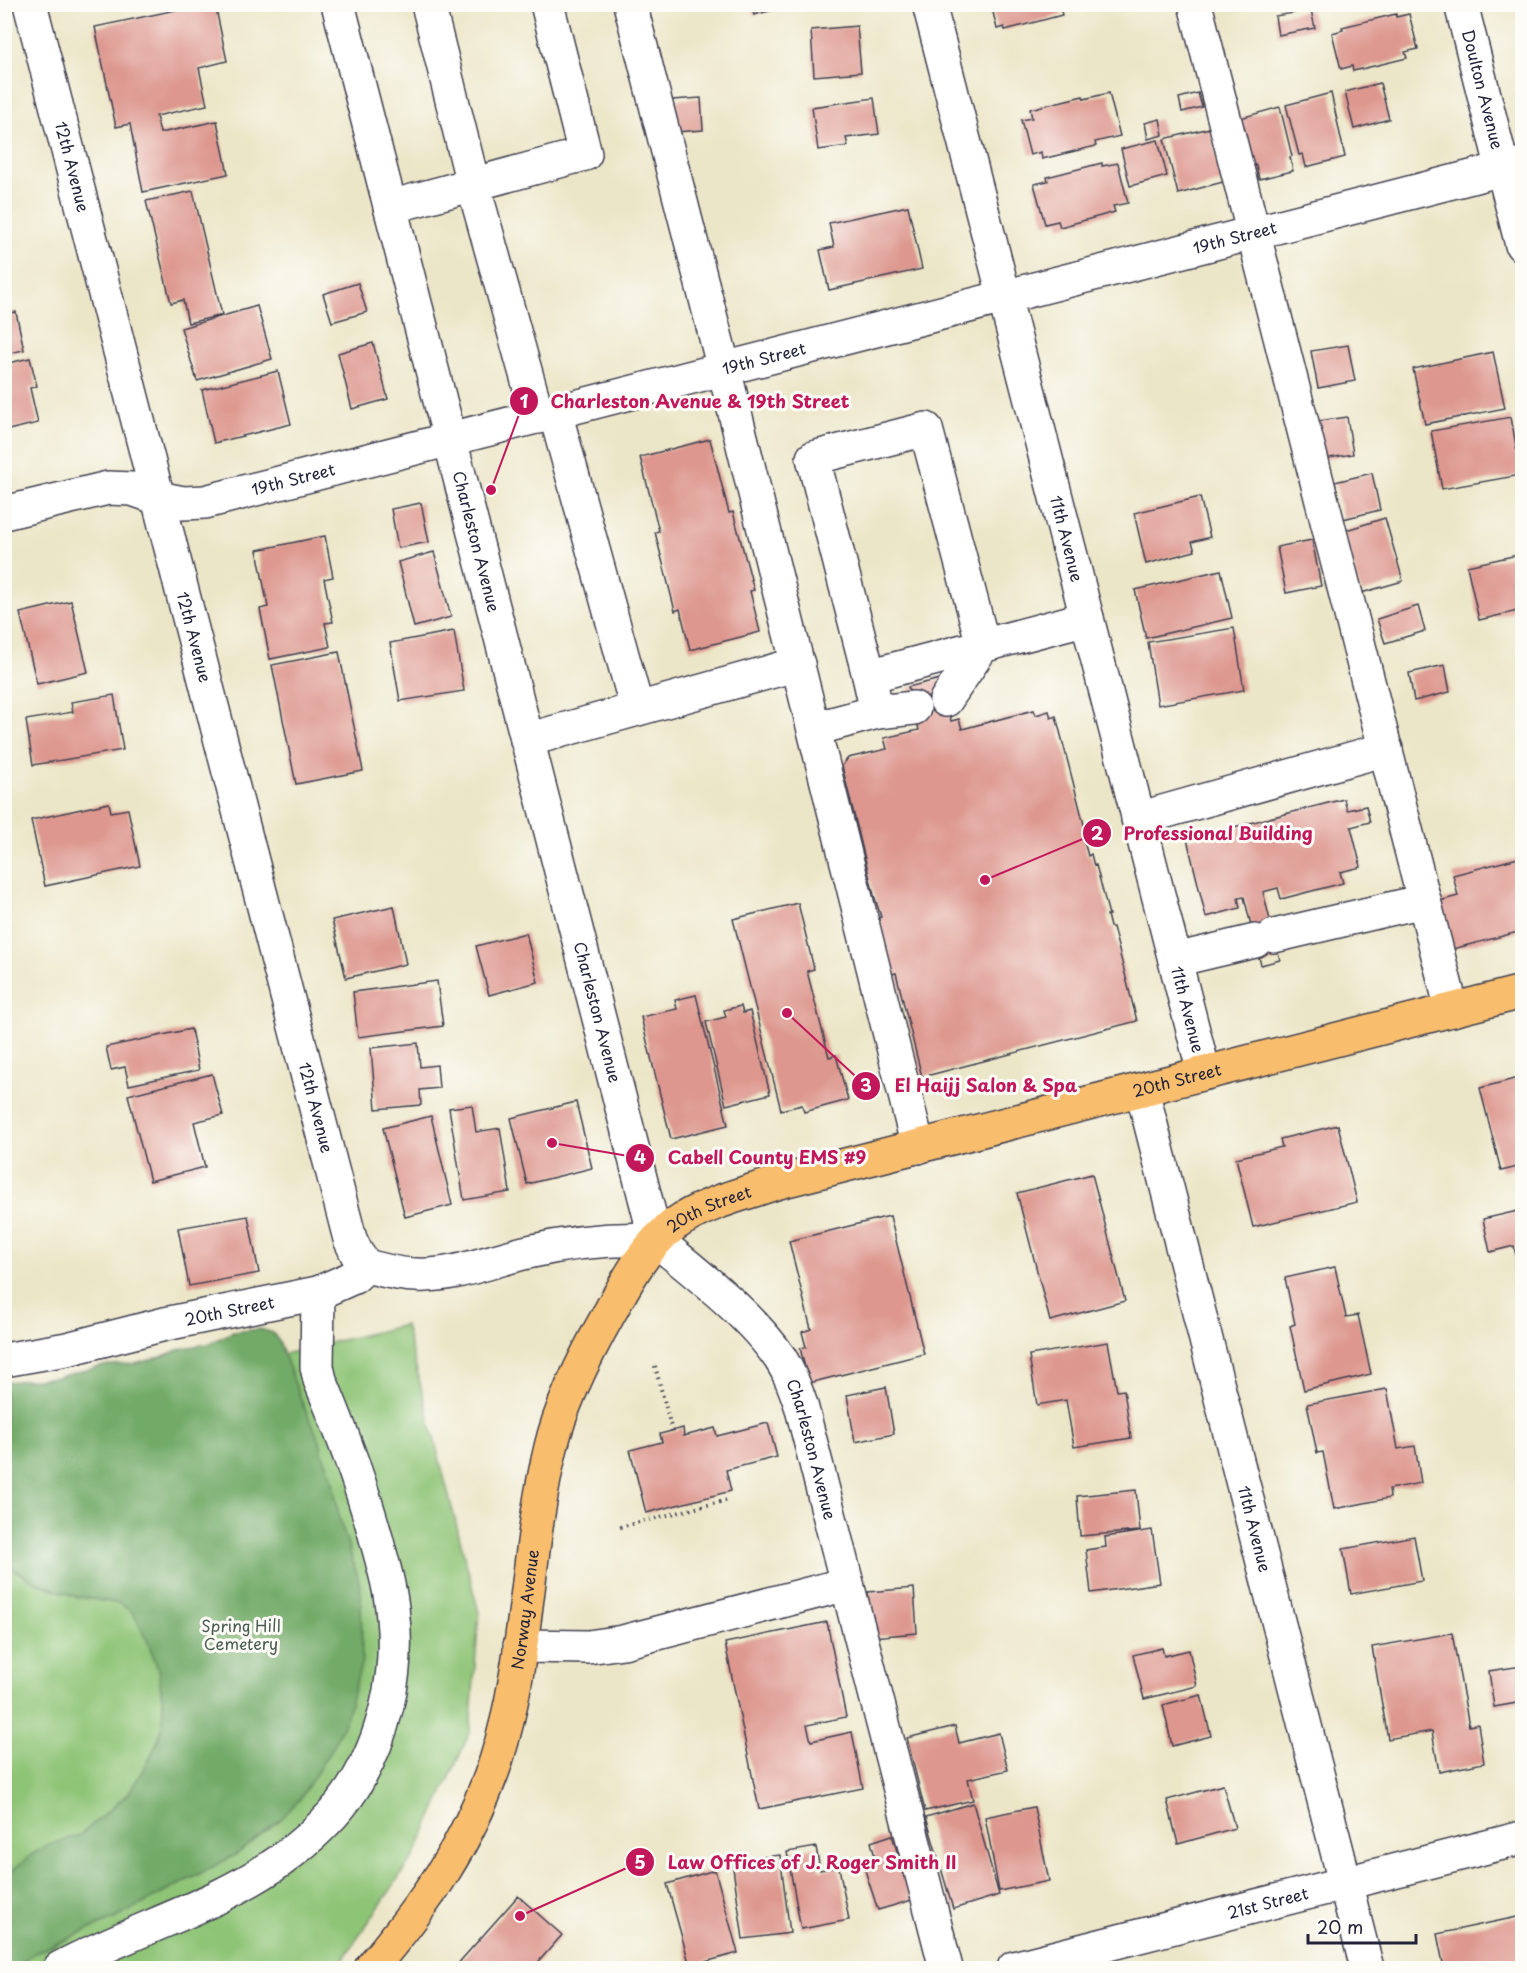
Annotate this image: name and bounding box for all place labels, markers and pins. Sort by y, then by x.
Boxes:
callout: Charleston Avenue & 19th Street [509,383,861,419]
callout: Professional Building [1082,815,1325,851]
callout: El Haijj Salon & Spa [851,1068,1091,1104]
callout: Cabell County EMS #9 [625,1140,879,1176]
callout: Law Offices of J. Roger Smith II [625,1844,969,1880]

